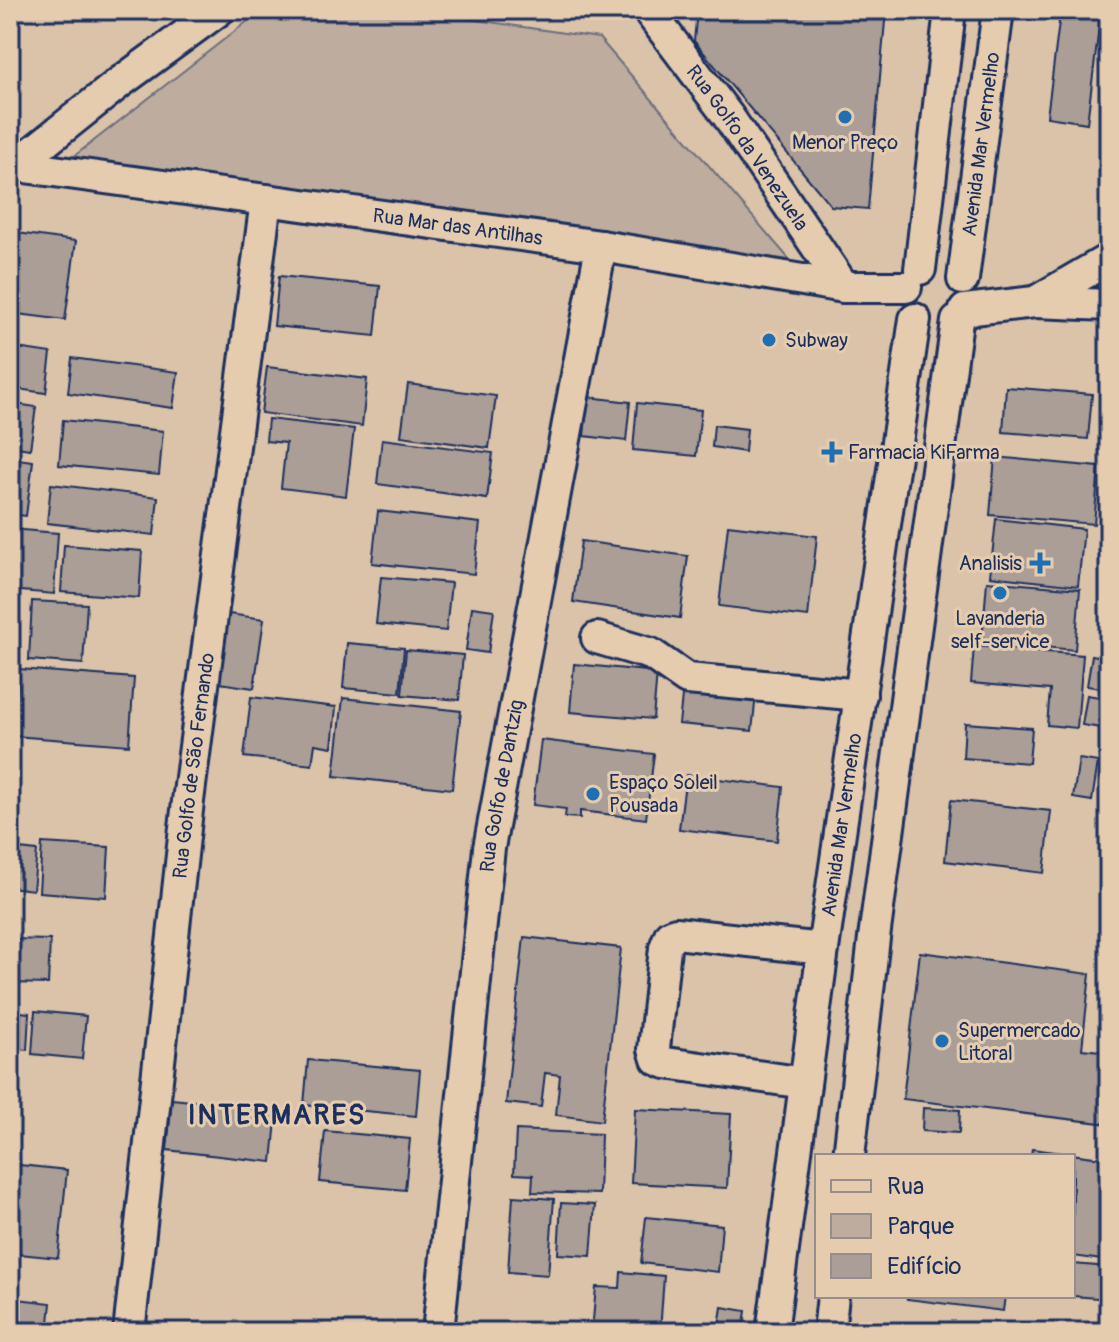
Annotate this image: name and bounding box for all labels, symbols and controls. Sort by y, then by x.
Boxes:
street label: Avenida Mar Vermelho [956,50,1005,238]
street label: Rua Golfo da Venezuela [681,60,814,235]
marker: Menor Preço [836,108,854,126]
place label: Menor Preço [792,130,898,155]
street label: Rua Mar das Antilhas [371,202,544,250]
place label: Subway [785,328,848,353]
marker: Subway [760,331,778,349]
place label: Farmacia KiFarma [848,440,1000,465]
marker: Farmacia KiFarma [823,443,841,461]
place label: Analisis [959,551,1022,576]
marker: Analisis [1029,552,1051,574]
marker: Lavanderia self-service [991,584,1009,602]
place label: Lavanderia self-service [951,606,1049,654]
street label: Rua Golfo de São Fernando [167,651,220,880]
street label: Rua Golfo de Dantzig [474,698,529,873]
street label: Avenida Mar Vermelho [815,731,867,918]
place label: Espaço Soleil Pousada [609,770,718,818]
marker: Espaço Soleil Pousada [584,785,602,803]
place label: Supermercado Litoral [958,1018,1081,1066]
marker: Supermercado Litoral [933,1032,951,1050]
district label: INTERMARES [188,1098,366,1133]
legend [815,1154,1075,1298]
text: Rua [887,1172,924,1201]
text: Parque [887,1212,954,1241]
text: Edifício [887,1252,961,1281]

